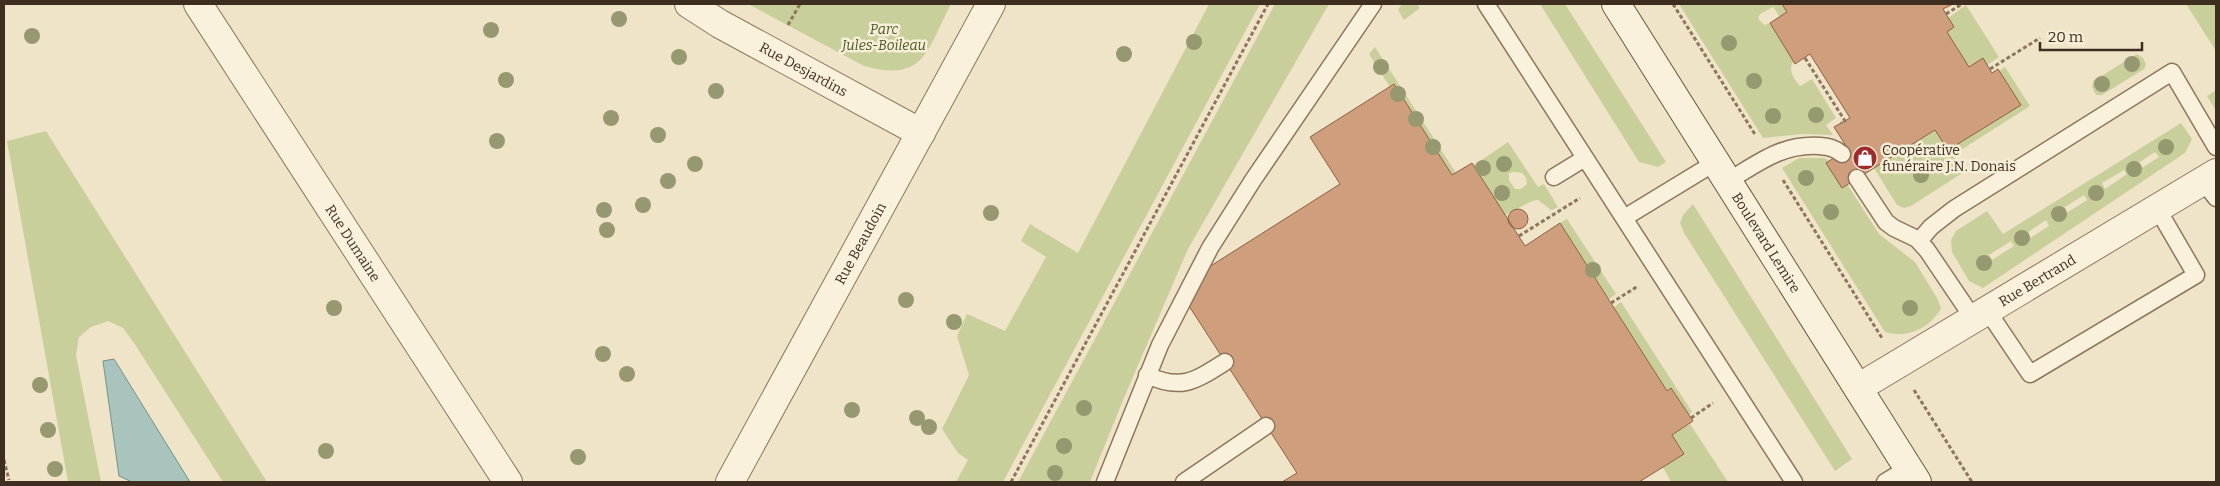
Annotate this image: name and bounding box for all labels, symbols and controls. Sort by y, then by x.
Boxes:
scale bar [2040,20,2142,52]
park label: Parc Jules-Boileau [840,21,926,54]
text: 20 m [2048,28,2084,46]
street label: Rue Desjardins [757,39,851,100]
place label: Coopérative funéraire J.N. Donais [1882,142,2016,175]
shop icon: Coopérative funéraire J.N. Donais [1852,145,1878,171]
street label: Boulevard Lemire [1728,189,1804,296]
street label: Rue Beaudoin [831,199,890,287]
street label: Rue Dumaine [322,201,384,285]
street label: Rue Bertrand [1996,251,2079,310]

